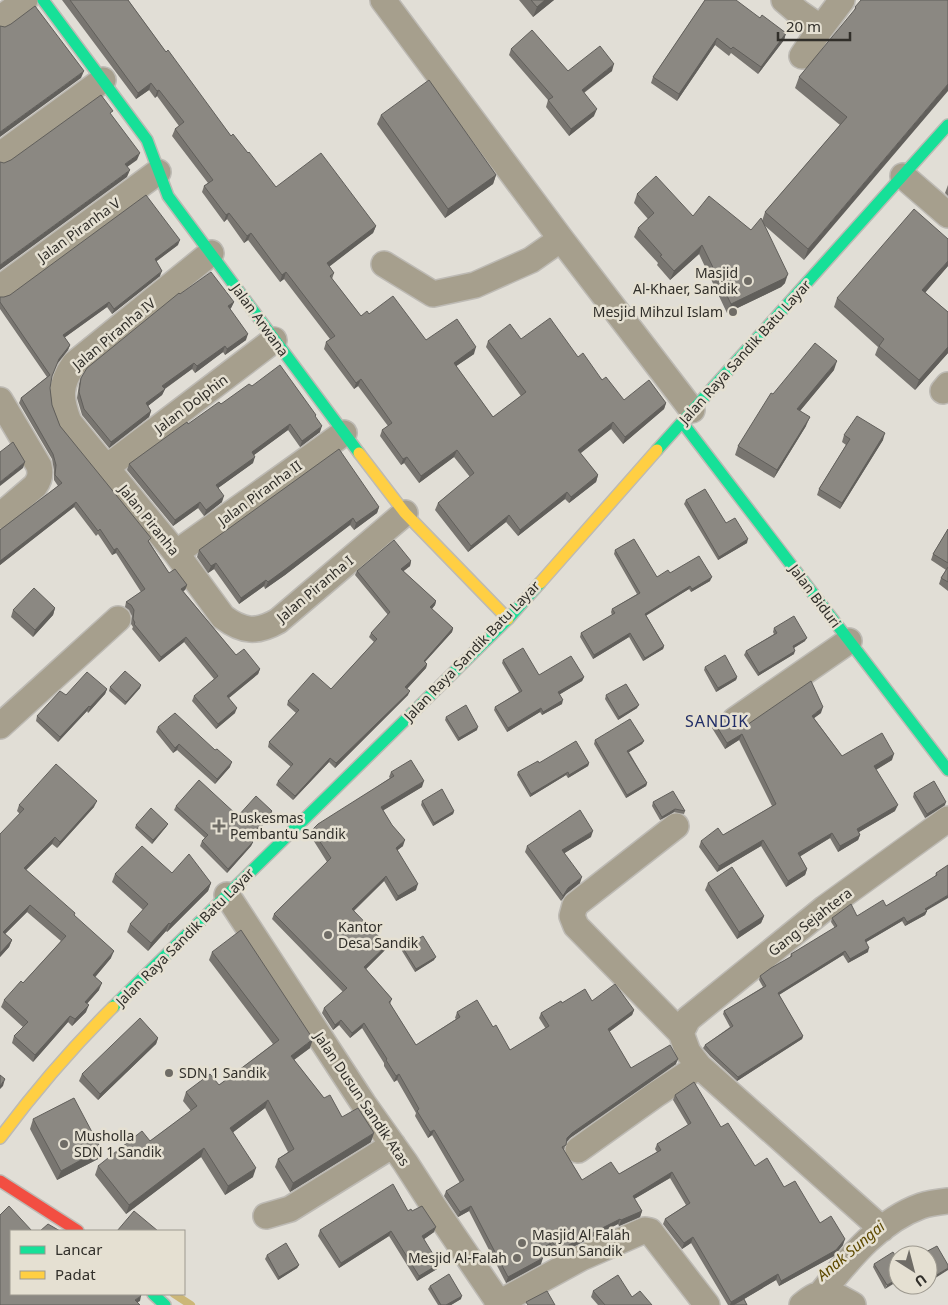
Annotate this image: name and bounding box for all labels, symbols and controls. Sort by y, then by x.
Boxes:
scale bar [778,10,850,42]
text: 20 m [786,16,821,36]
street label: Jalan Piranha V [32,193,124,267]
place label: Masjid Al-Khaer, Sandik [633,263,739,298]
street label: Jalan Raya Sandik Batu Layar [673,275,815,430]
marker: Masjid Al-Khaer, Sandik [742,275,754,287]
street label: Jalan Arwana [226,278,293,360]
street label: Jalan Piranha IV [67,293,160,375]
place label: Mesjid Mihzul Islam [593,302,723,321]
marker: Mesjid Mihzul Islam [727,306,739,318]
street label: Jalan Dolphin [149,370,231,439]
street label: Jalan Piranha II [212,456,306,531]
street label: Jalan Piranha [114,479,184,559]
street label: Jalan Piranha I [271,551,357,628]
street label: Jalan Biduri [784,559,845,631]
street label: Jalan Raya Sandik Batu Layar [398,576,544,726]
district label: SANDIK [685,710,749,732]
place label: Puskesmas Pembantu Sandik [230,808,346,843]
marker: Puskesmas Pembantu Sandik [212,819,226,833]
street label: Jalan Raya Sandik Batu Layar [110,863,258,1011]
street label: Gang Sejahtera [764,883,855,960]
place label: Kantor Desa Sandik [338,917,419,952]
marker: Kantor Desa Sandik [322,929,334,941]
street label: Jalan Dusun Sandik Atas [309,1026,415,1170]
place label: SDN 1 Sandik [179,1063,267,1082]
marker: SDN 1 Sandik [163,1067,175,1079]
place label: Musholla SDN 1 Sandik [74,1126,162,1161]
marker: Musholla SDN 1 Sandik [58,1138,70,1150]
water label: Anak Sungai [811,1215,889,1285]
place label: Masjid Al Falah Dusun Sandik [532,1225,630,1260]
legend [10,1230,185,1295]
marker: Masjid Al Falah Dusun Sandik [516,1237,528,1249]
text: Lancar [55,1239,102,1259]
north arrow [888,1245,938,1295]
place label: Mesjid Al-Falah [408,1248,507,1267]
marker: Mesjid Al-Falah [511,1252,523,1264]
text: Padat [55,1264,96,1284]
text: U [911,1270,931,1292]

